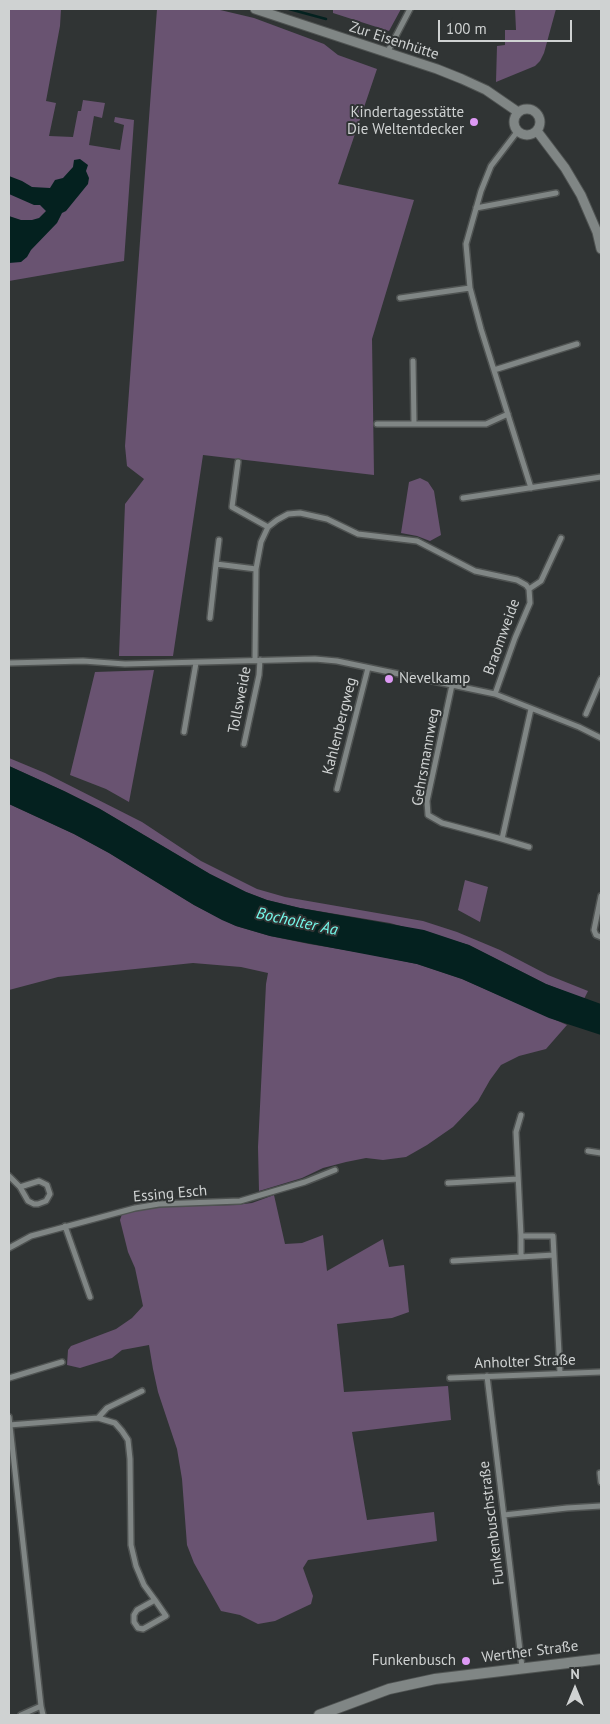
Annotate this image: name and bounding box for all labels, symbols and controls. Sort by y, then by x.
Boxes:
scale bar [440,10,574,42]
street label: Zur Eisenhütte [347,18,441,64]
text: 100 m [446,19,487,38]
place label: Kindertagesstätte Die Weltentdecker [347,104,464,139]
marker: Kindertagesstätte Die Weltentdecker [468,116,480,128]
street label: Braomweide [480,596,524,678]
street label: Tollsweide [225,665,255,735]
place label: Nevelkamp [399,670,470,688]
marker: Nevelkamp [383,673,395,685]
street label: Kahlenbergweg [319,675,361,777]
street label: Gehrsmannweg [409,707,443,807]
water label: Bocholter Aa [254,904,340,940]
street label: Essing Esch [132,1182,208,1206]
street label: Anholter Straße [474,1351,576,1373]
street label: Funkenbuschstraße [475,1460,509,1586]
street label: Werther Straße [481,1637,579,1667]
place label: Funkenbusch [372,1652,456,1670]
marker: Funkenbusch [460,1655,472,1667]
north arrow [550,1664,600,1714]
text: N [570,1665,580,1683]

